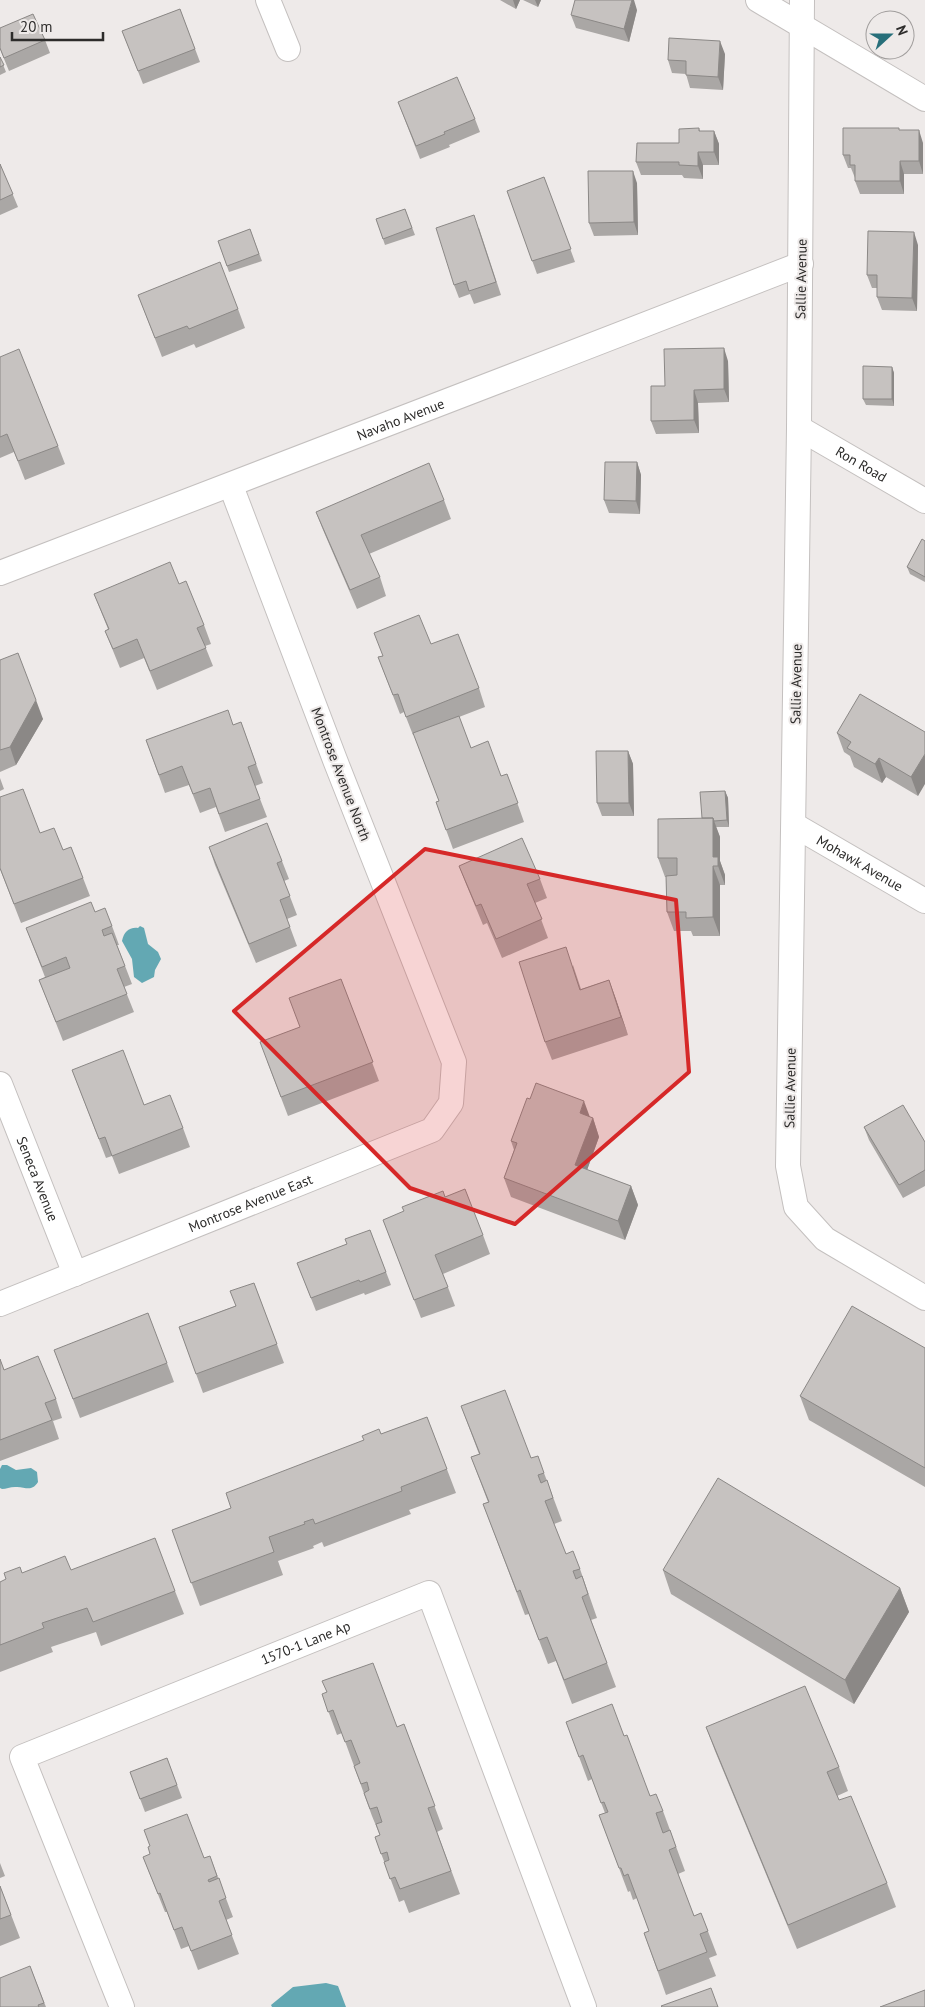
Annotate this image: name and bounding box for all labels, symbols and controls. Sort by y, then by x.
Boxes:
scale bar [12,10,104,42]
north arrow [865,10,915,60]
text: 20 m [20,17,53,36]
text: N [892,23,912,38]
street label: Sallie Avenue [791,239,811,319]
street label: Navaho Avenue [354,394,447,444]
street label: Ron Road [832,442,890,486]
street label: Sallie Avenue [786,644,806,724]
street label: Montrose Avenue North [307,705,375,843]
street label: Mohawk Avenue [813,831,906,895]
street label: Sallie Avenue [780,1048,800,1128]
street label: Seneca Avenue [13,1134,62,1224]
street label: Montrose Avenue East [186,1170,315,1236]
street label: 1570-1 Lane Ap [258,1617,353,1669]

